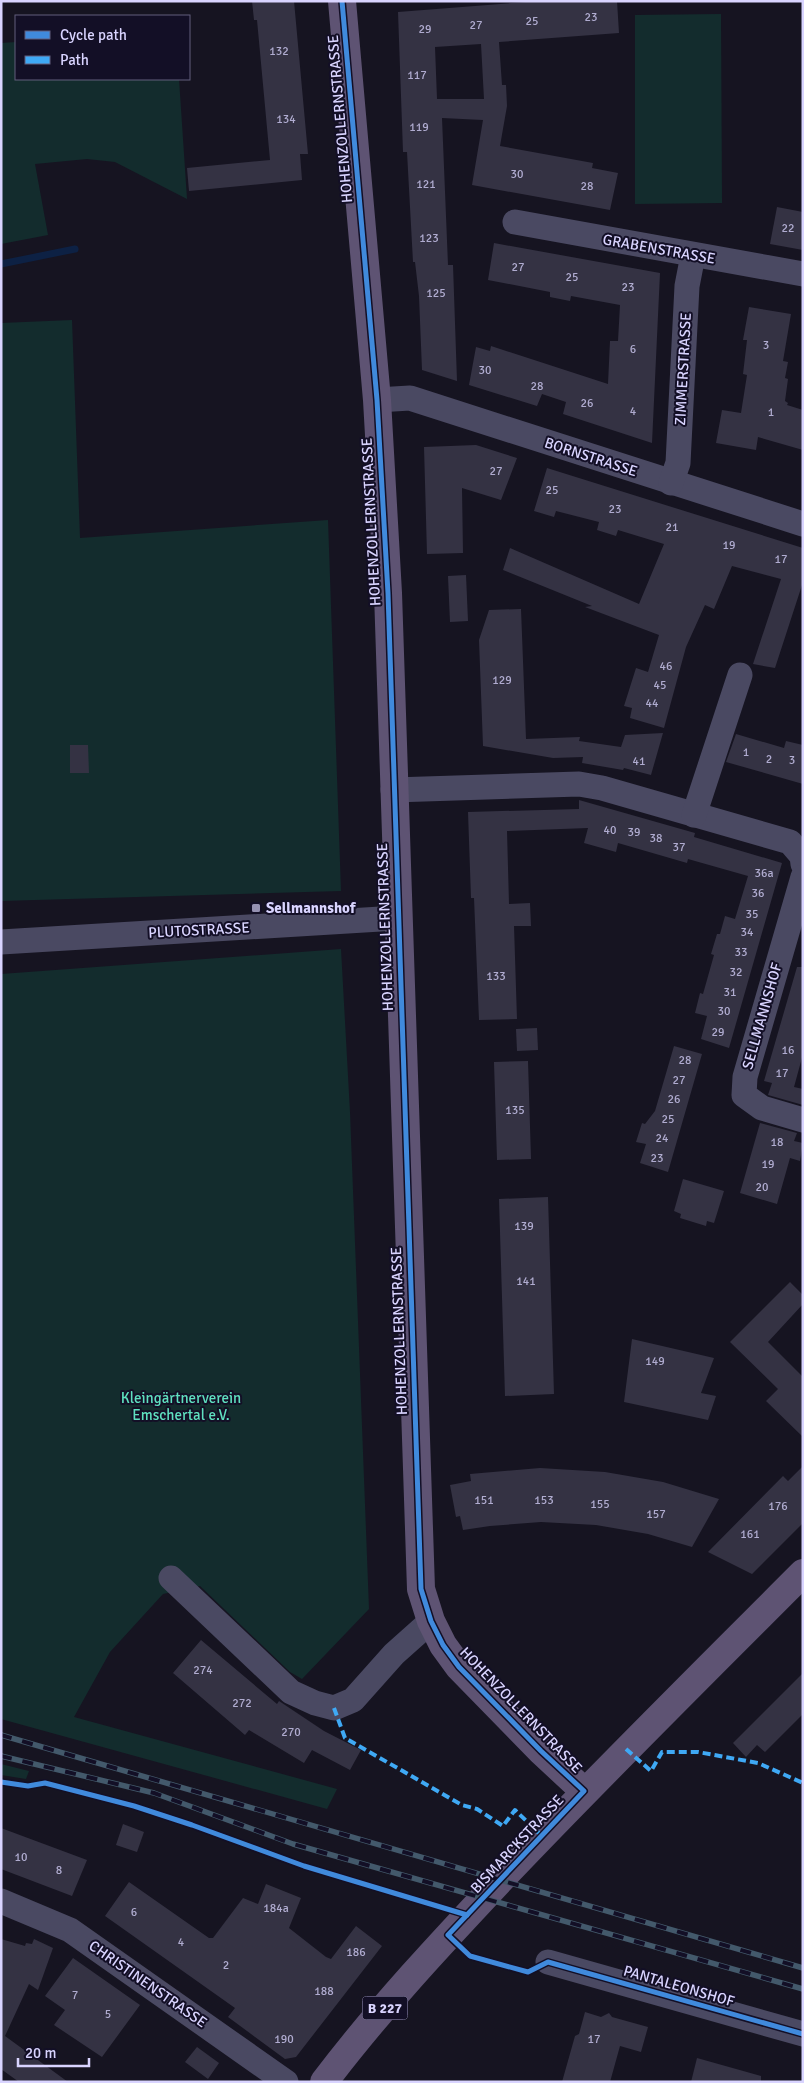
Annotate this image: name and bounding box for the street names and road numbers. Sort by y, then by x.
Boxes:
street label: HOHENZOLLERNSTRASSE [324,34,356,204]
street label: GRABENSTRASSE [601,230,717,268]
street label: ZIMMERSTRASSE [671,312,695,426]
street label: BORNSTRASSE [542,433,640,481]
street label: HOHENZOLLERNSTRASSE [358,437,384,607]
street label: HOHENZOLLERNSTRASSE [373,843,397,1011]
street label: PLUTOSTRASSE [148,918,250,942]
street label: SELLMANNSHOF [738,960,786,1071]
street label: HOHENZOLLERNSTRASSE [387,1247,411,1415]
street label: HOHENZOLLERNSTRASSE [456,1643,586,1777]
street label: BISMARCKSTRASSE [467,1791,567,1897]
street label: CHRISTINENSTRASSE [86,1937,210,2031]
street label: PANTALEONSHOF [621,1962,737,2011]
road number: B 227 [362,1996,408,2020]

